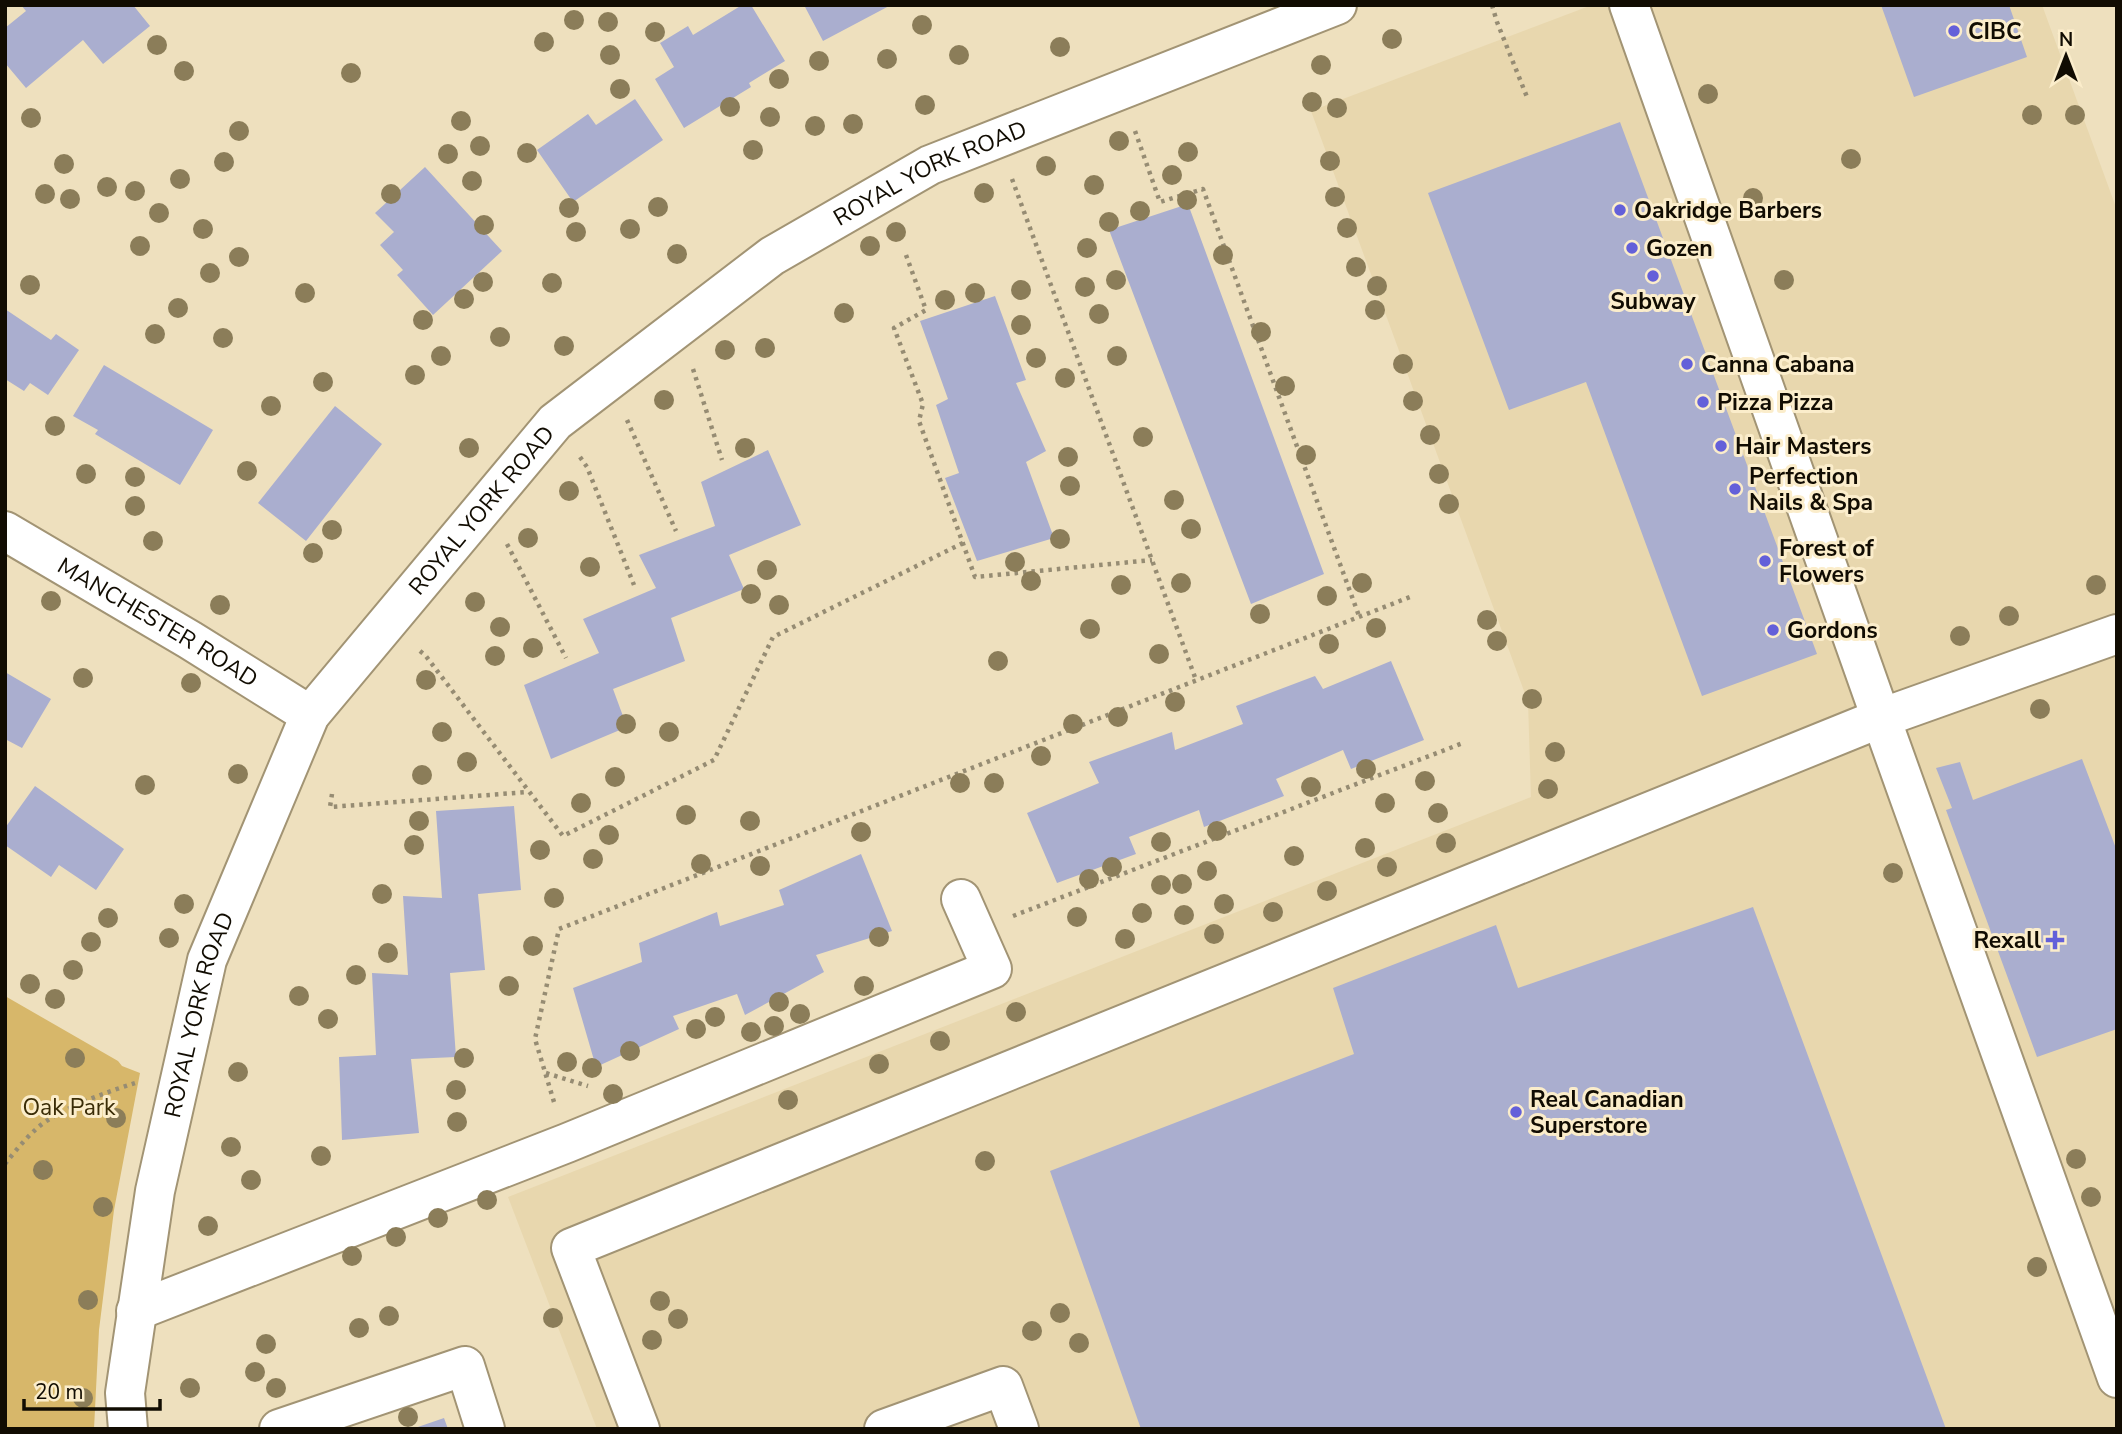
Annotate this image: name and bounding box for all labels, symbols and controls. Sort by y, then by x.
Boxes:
place label: CIBC [1968,16,2022,47]
north arrow [2031,21,2101,91]
marker: CIBC [1946,23,1962,39]
text: N [2059,27,2073,53]
street label: ROYAL YORK ROAD [828,113,1031,233]
place label: Oakridge Barbers [1634,195,1822,226]
marker: Oakridge Barbers [1612,202,1628,218]
place label: Gozen [1646,233,1713,264]
marker: Gozen [1624,240,1640,256]
marker: Subway [1645,268,1661,284]
place label: Subway [1610,286,1697,317]
place label: Canna Cabana [1701,349,1855,380]
marker: Canna Cabana [1679,356,1695,372]
place label: Pizza Pizza [1717,387,1833,418]
marker: Pizza Pizza [1695,394,1711,410]
street label: ROYAL YORK ROAD [401,419,561,601]
place label: Hair Masters [1735,431,1871,462]
marker: Hair Masters [1713,438,1729,454]
place label: Perfection Nails & Spa [1749,461,1873,518]
marker: Perfection Nails & Spa [1727,481,1743,497]
place label: Forest of Flowers [1779,533,1874,590]
street label: MANCHESTER ROAD [52,550,264,694]
marker: Forest of Flowers [1757,553,1773,569]
place label: Gordons [1787,615,1878,646]
marker: Gordons [1765,622,1781,638]
street label: ROYAL YORK ROAD [157,907,241,1121]
place label: Rexall [1973,925,2042,956]
marker: Rexall [2047,932,2063,948]
place label: Real Canadian Superstore [1530,1084,1684,1141]
park label: Oak Park [22,1092,116,1123]
marker: Real Canadian Superstore [1508,1104,1524,1120]
scale bar [24,1368,161,1412]
text: 20 m [35,1378,84,1406]

